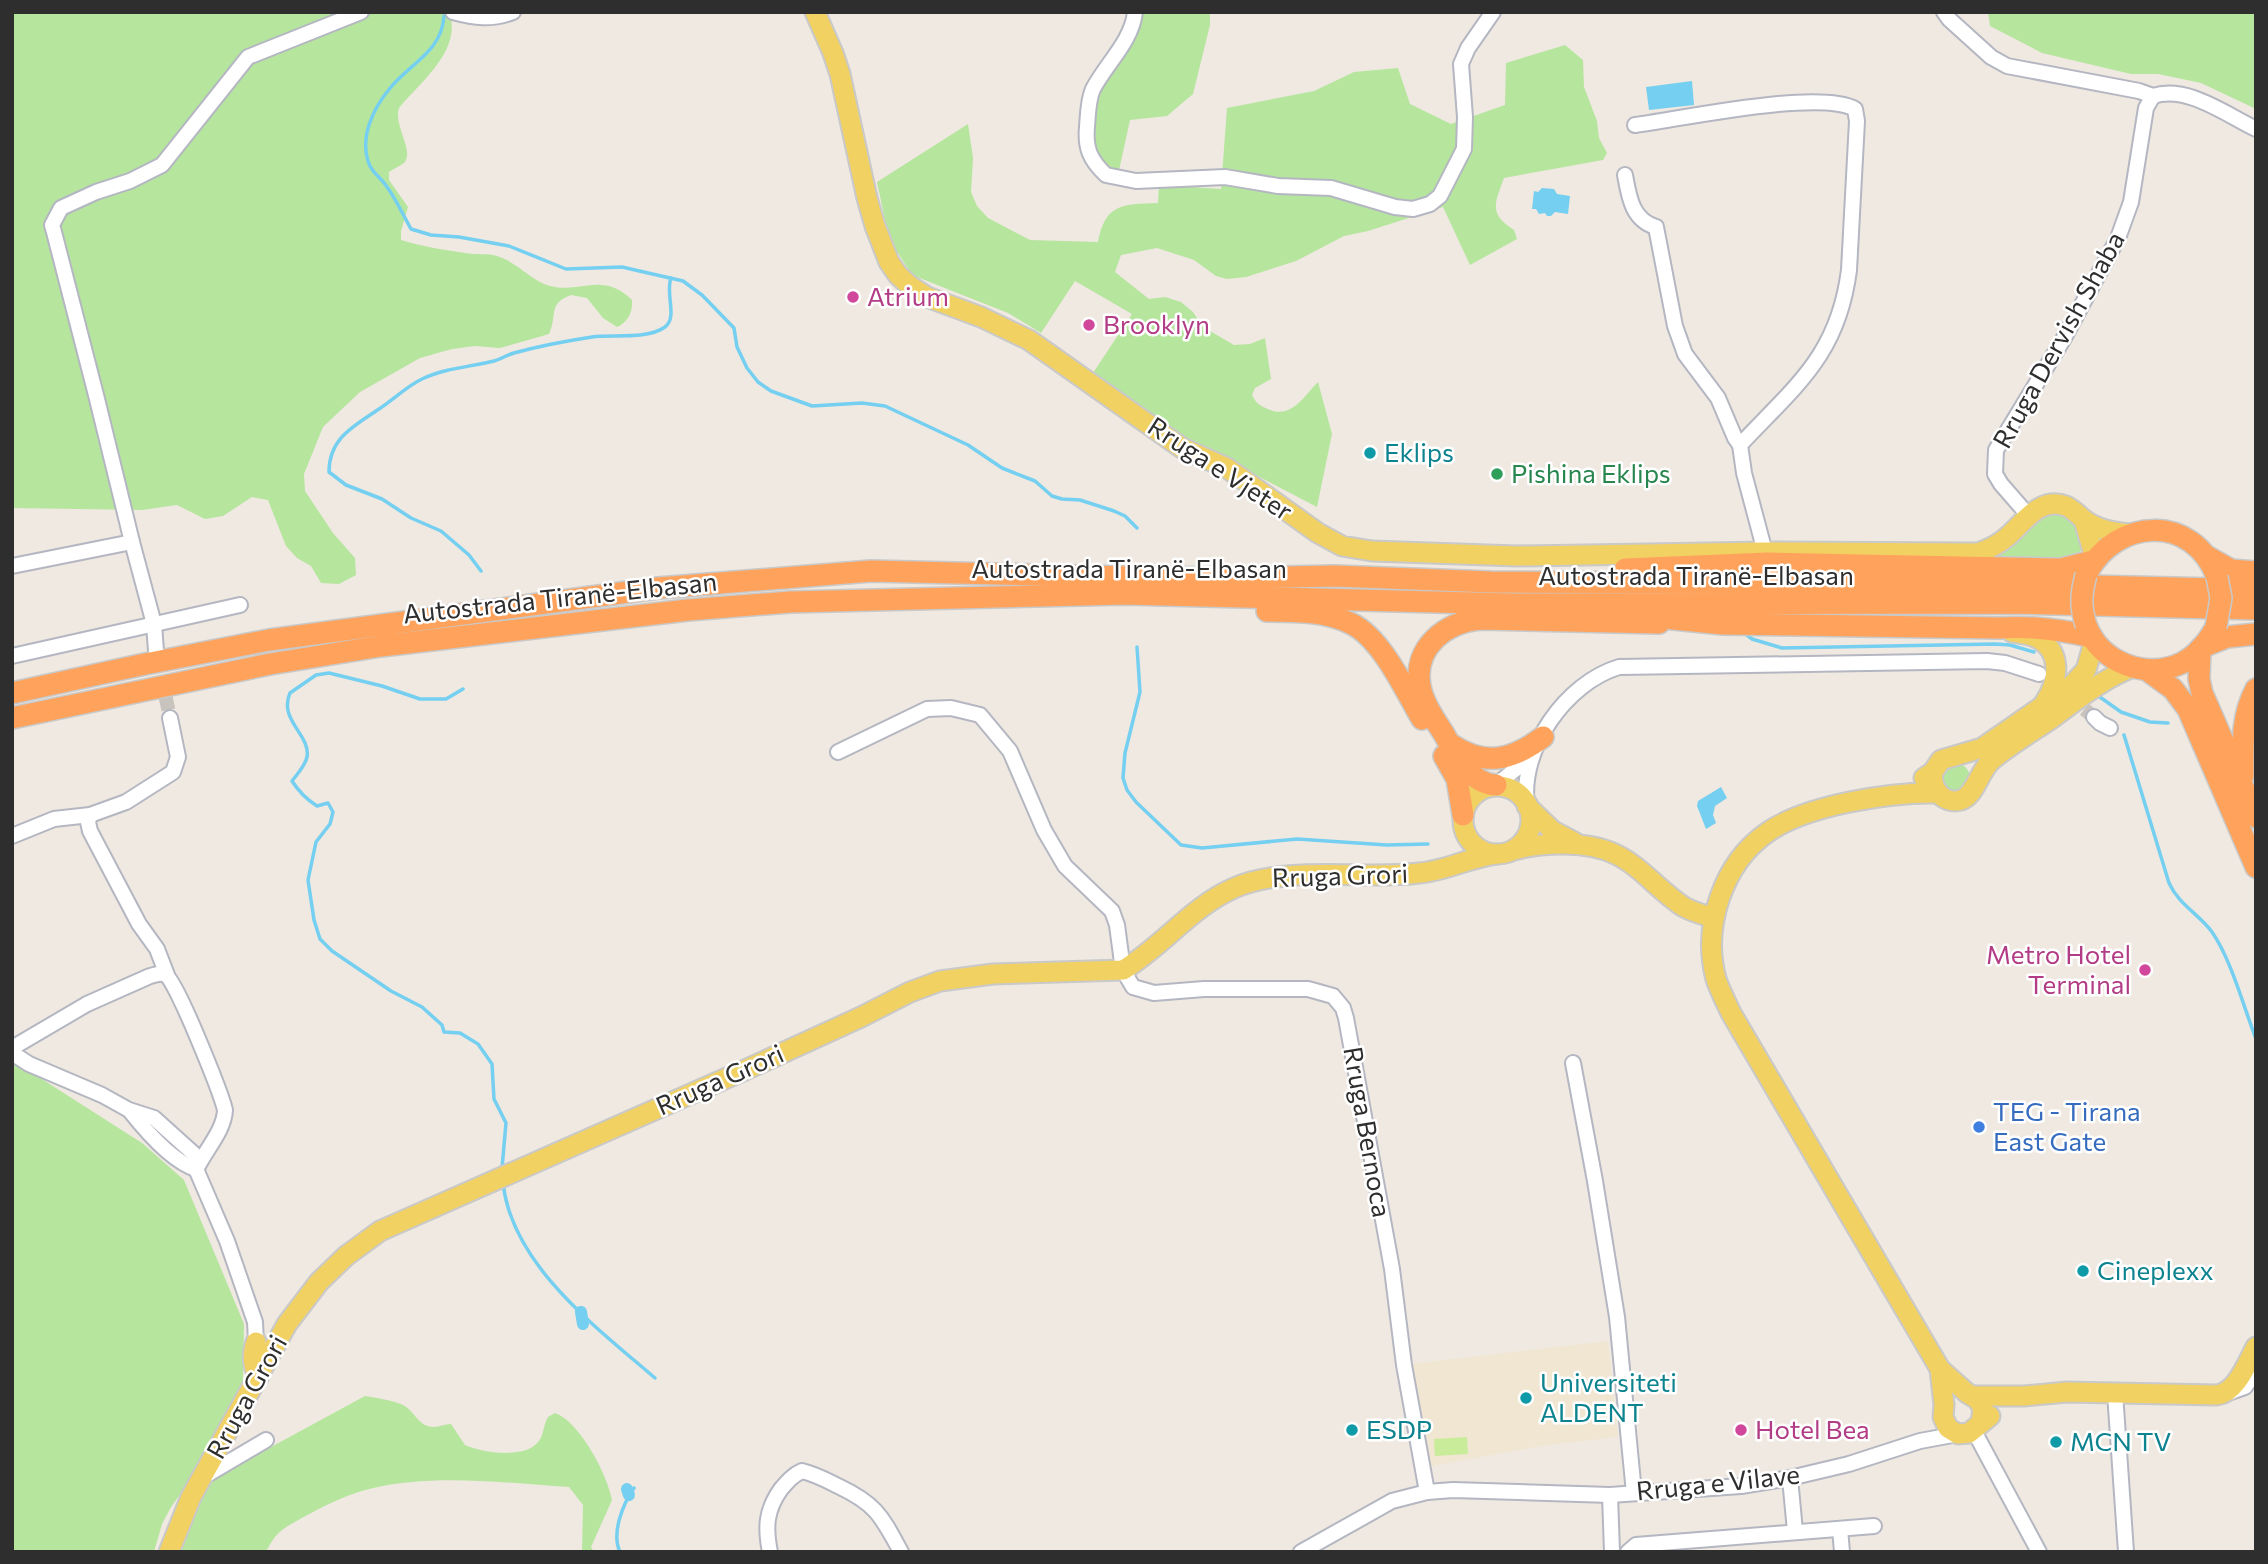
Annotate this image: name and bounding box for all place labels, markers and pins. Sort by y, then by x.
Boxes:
place label: Atrium [867,280,949,311]
marker: Atrium [845,289,861,305]
place label: Brooklyn [1103,308,1210,339]
marker: Brooklyn [1081,317,1097,333]
place label: Eklips [1384,436,1454,467]
marker: Eklips [1362,445,1378,461]
place label: Pishina Eklips [1511,457,1671,488]
marker: Pishina Eklips [1489,466,1505,482]
place label: Metro Hotel Terminal [1986,938,2131,999]
marker: Metro Hotel Terminal [2137,962,2153,978]
place label: TEG - Tirana East Gate [1993,1095,2141,1156]
marker: TEG - Tirana East Gate [1971,1119,1987,1135]
place label: Cineplexx [2097,1254,2214,1285]
marker: Cineplexx [2075,1263,2091,1279]
place label: Universiteti ALDENT [1540,1366,1677,1427]
marker: Universiteti ALDENT [1518,1390,1534,1406]
place label: ESDP [1366,1413,1432,1444]
place label: Hotel Bea [1755,1413,1870,1444]
marker: ESDP [1344,1422,1360,1438]
marker: Hotel Bea [1733,1422,1749,1438]
place label: MCN TV [2070,1425,2171,1456]
marker: MCN TV [2048,1434,2064,1450]

